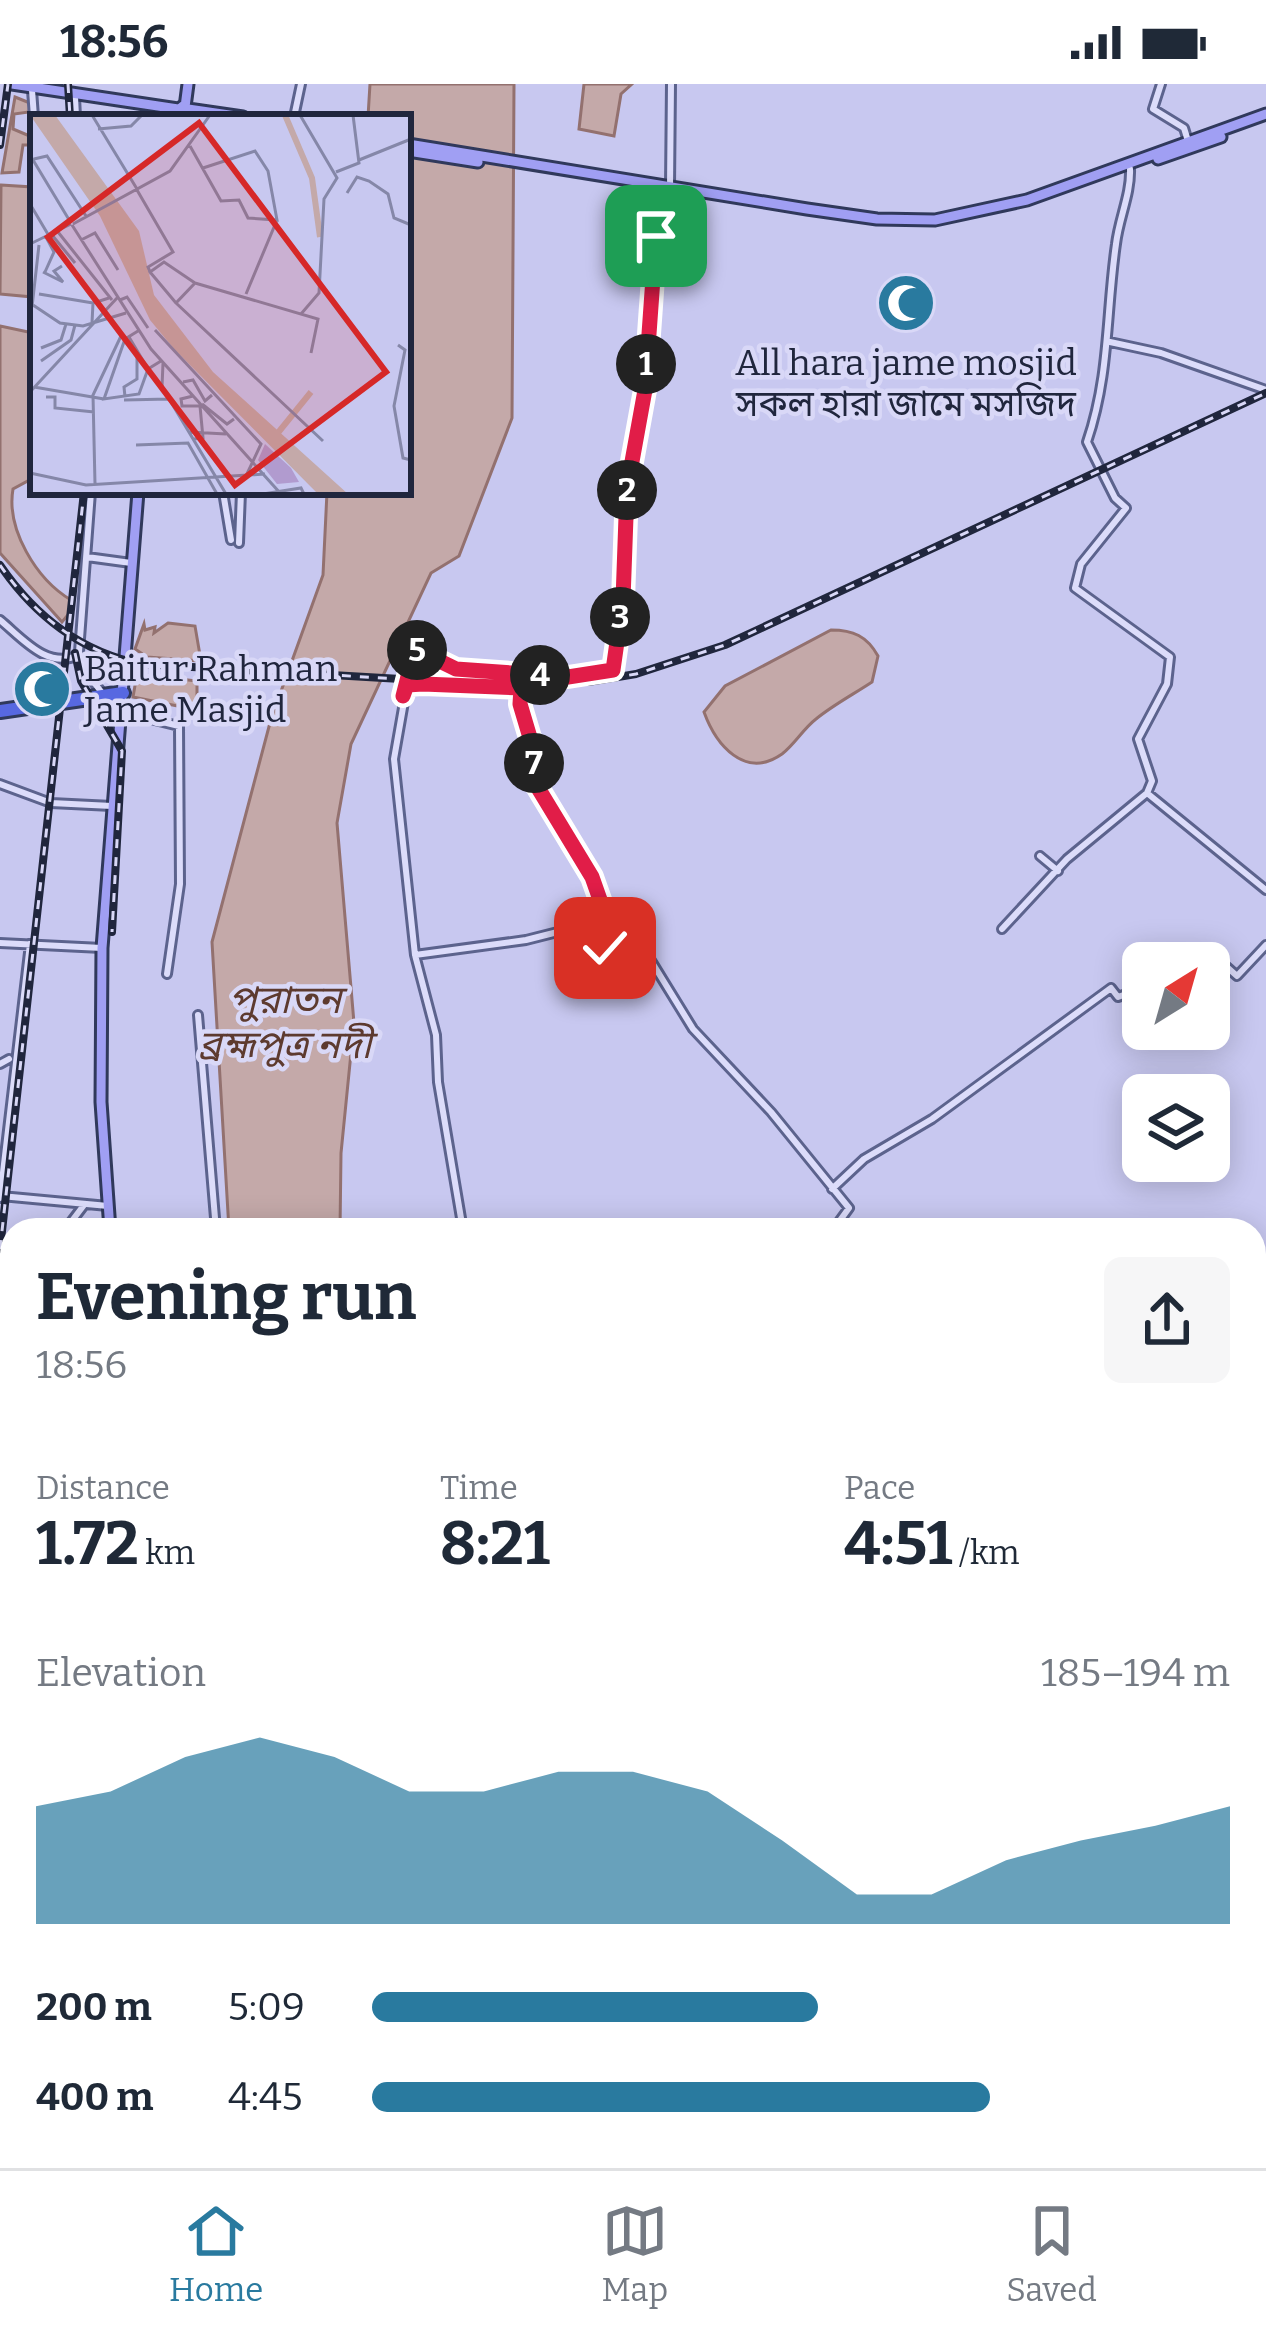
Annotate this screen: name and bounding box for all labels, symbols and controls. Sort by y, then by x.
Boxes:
text: 18:56 [60,15,168,69]
inset map [30,114,411,495]
pin [605,185,707,287]
icon: arrive [623,203,689,269]
mosque icon: All hara jame mosjid সকল হারা জামে মসজিদ [875,272,937,334]
pin: 1 [616,334,676,394]
place label: All hara jame mosjid সকল হারা জামে মসজিদ [735,341,1077,426]
text: 1 [639,344,653,384]
pin: 2 [597,460,657,520]
text: 2 [618,470,636,510]
pin: 3 [590,587,650,647]
text: 3 [610,597,630,637]
pin: 5 [387,620,447,680]
text: 5 [408,630,426,670]
pin: 4 [510,645,570,705]
place label: Baitur Rahman Jame Masjid [83,647,337,732]
text: 4 [530,655,550,695]
mosque icon: Baitur Rahman Jame Masjid [11,658,73,720]
pin: 7 [504,733,564,793]
text: 7 [525,743,543,783]
pin [554,897,656,999]
icon: check [572,915,638,981]
north arrow [1122,942,1230,1050]
map controls [1122,942,1230,1182]
water label: পুরাতন ব্রহ্মপুত্র নদী [198,977,378,1068]
button: layers [1122,1074,1230,1182]
text: Evening run [36,1257,417,1336]
button: share [1104,1257,1230,1383]
text: 18:56 [36,1342,127,1388]
text: Distance [36,1468,170,1508]
text: Time [440,1468,518,1508]
text: Pace [844,1468,915,1508]
text: 1.72 [36,1508,139,1580]
text: 8:21 [440,1508,550,1580]
text: 4:51 [844,1508,952,1580]
text: km [139,1533,195,1573]
text: /km [952,1533,1020,1573]
text: Elevation [36,1650,206,1696]
text: 185–194 m [1041,1650,1230,1696]
text: 200 m [36,1984,152,2030]
text: 5:09 [228,1984,305,2030]
text: 400 m [36,2074,154,2120]
text: 4:45 [228,2074,303,2120]
tab: Home [169,2198,263,2310]
tab: Map [601,2198,668,2310]
tab: Saved [1006,2198,1097,2310]

